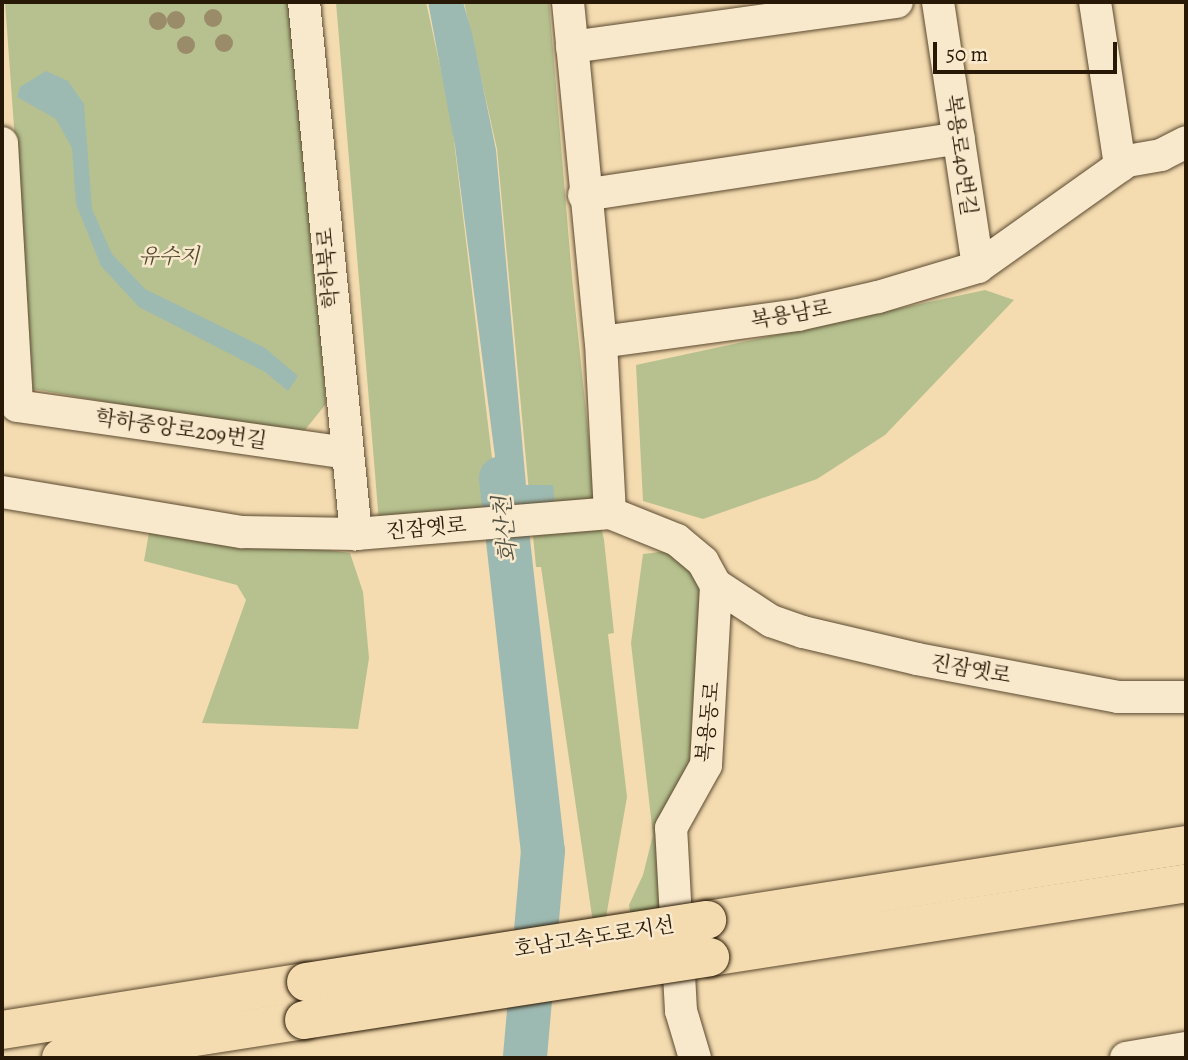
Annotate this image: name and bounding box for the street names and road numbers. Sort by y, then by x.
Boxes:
street label: 복용로40번길 [940,93,982,217]
street label: 학하북로 [312,226,344,310]
street label: 복용남로 [749,295,833,333]
street label: 학하중앙로209번길 [94,405,268,453]
street label: 진잠옛로 [384,512,468,544]
street label: 진잠옛로 [929,650,1013,688]
street label: 복용동로 [691,680,725,764]
street label: 호남고속도로지선 [512,912,676,962]

